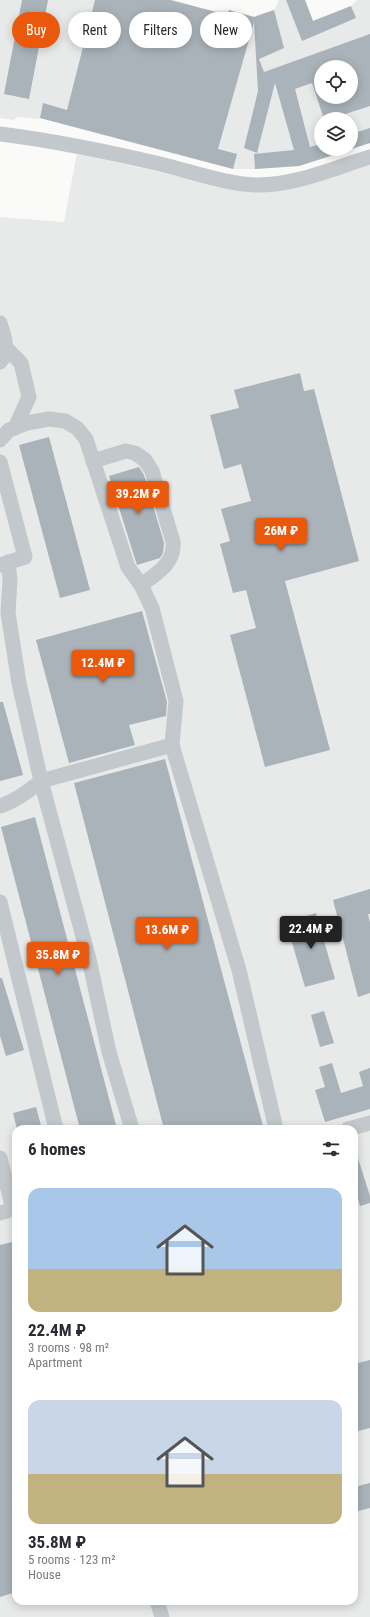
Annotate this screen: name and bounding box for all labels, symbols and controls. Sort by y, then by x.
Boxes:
chip: Buy [12,12,60,48]
chip: Rent [68,12,121,48]
chip: Filters [129,12,192,48]
chip: New [200,12,252,48]
map controls [314,60,358,156]
button: locate [314,60,358,104]
button: layers [314,112,358,156]
pin: 39.2M ₽ [101,481,175,515]
text: 39.2M ₽ [116,486,160,501]
pin: 26M ₽ [253,518,309,552]
text: 26M ₽ [264,523,298,538]
pin: 12.4M ₽ [66,650,140,684]
text: 12.4M ₽ [81,655,125,670]
pin: 22.4M ₽ [274,916,348,950]
pin: 13.6M ₽ [130,917,204,951]
text: 22.4M ₽ [289,921,333,936]
text: 13.6M ₽ [145,922,189,937]
pin: 35.8M ₽ [21,942,95,976]
text: 35.8M ₽ [36,947,80,962]
icon: filters [320,1138,342,1160]
text: 6 homes [28,1139,86,1159]
icon: home [149,1214,221,1286]
text: 22.4M ₽ [28,1320,86,1340]
text: 3 rooms · 98 m² [28,1340,109,1355]
text: Apartment [28,1355,82,1370]
icon: home [149,1426,221,1498]
text: 35.8M ₽ [28,1532,86,1552]
text: 5 rooms · 123 m² [28,1552,115,1567]
text: House [28,1567,61,1582]

